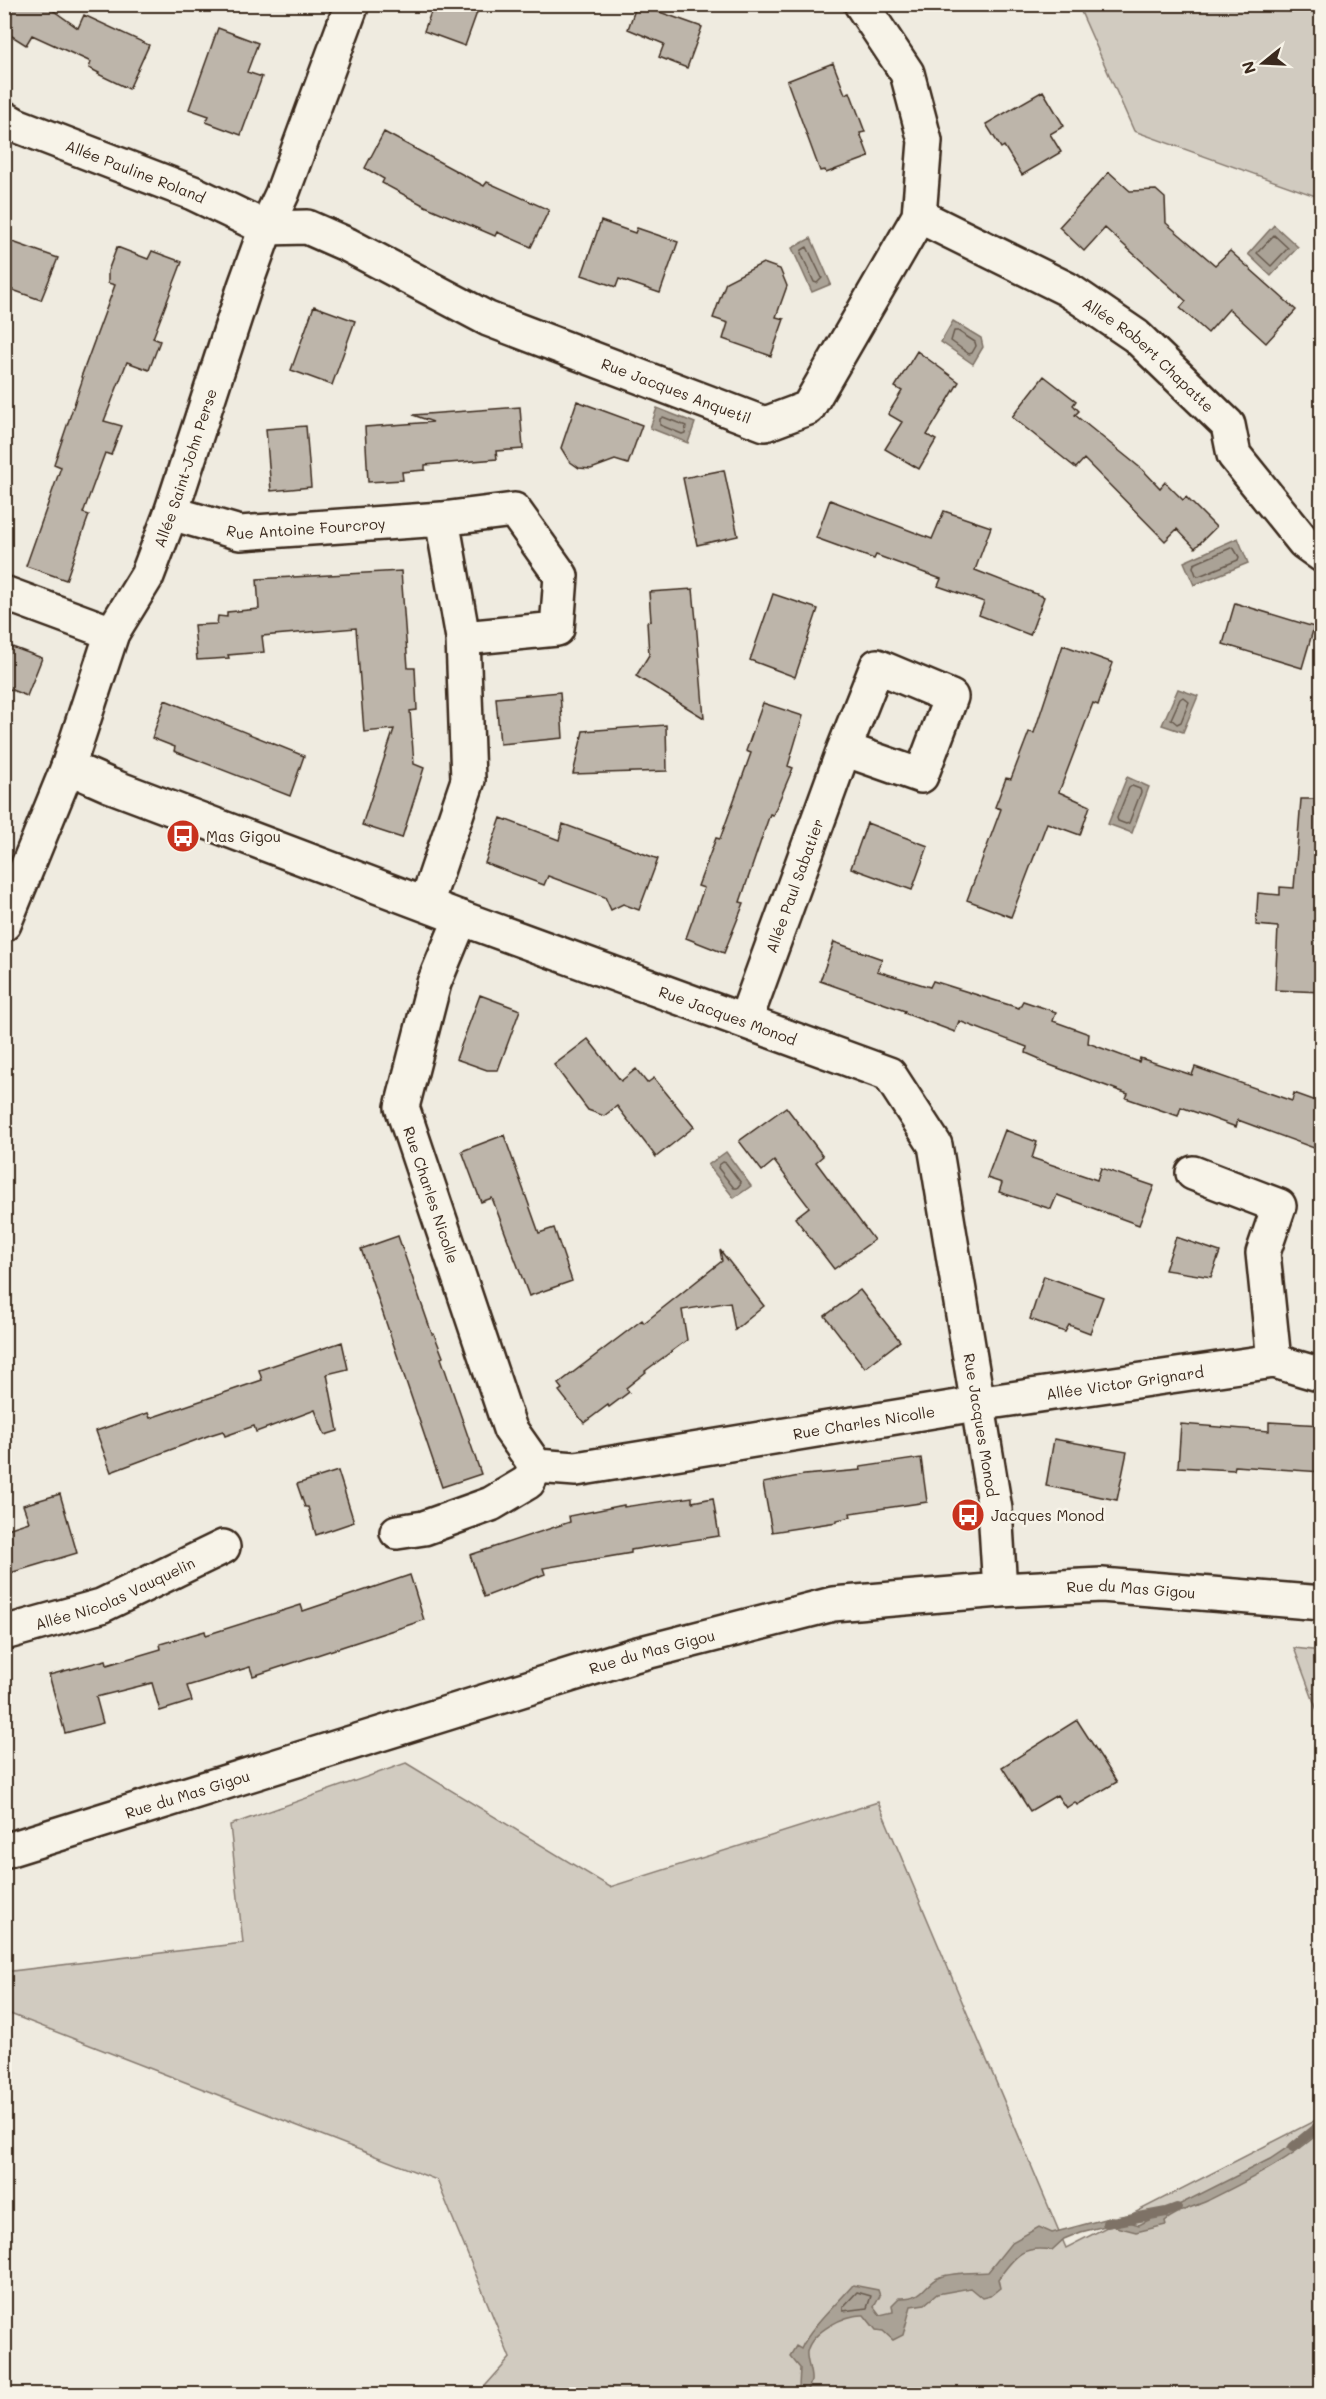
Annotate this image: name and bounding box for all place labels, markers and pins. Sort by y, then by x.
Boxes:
bus stop icon: Mas Gigou [165,818,201,854]
place label: Mas Gigou [206,826,281,846]
bus stop icon: Jacques Monod [950,1497,986,1533]
place label: Jacques Monod [991,1505,1104,1525]

